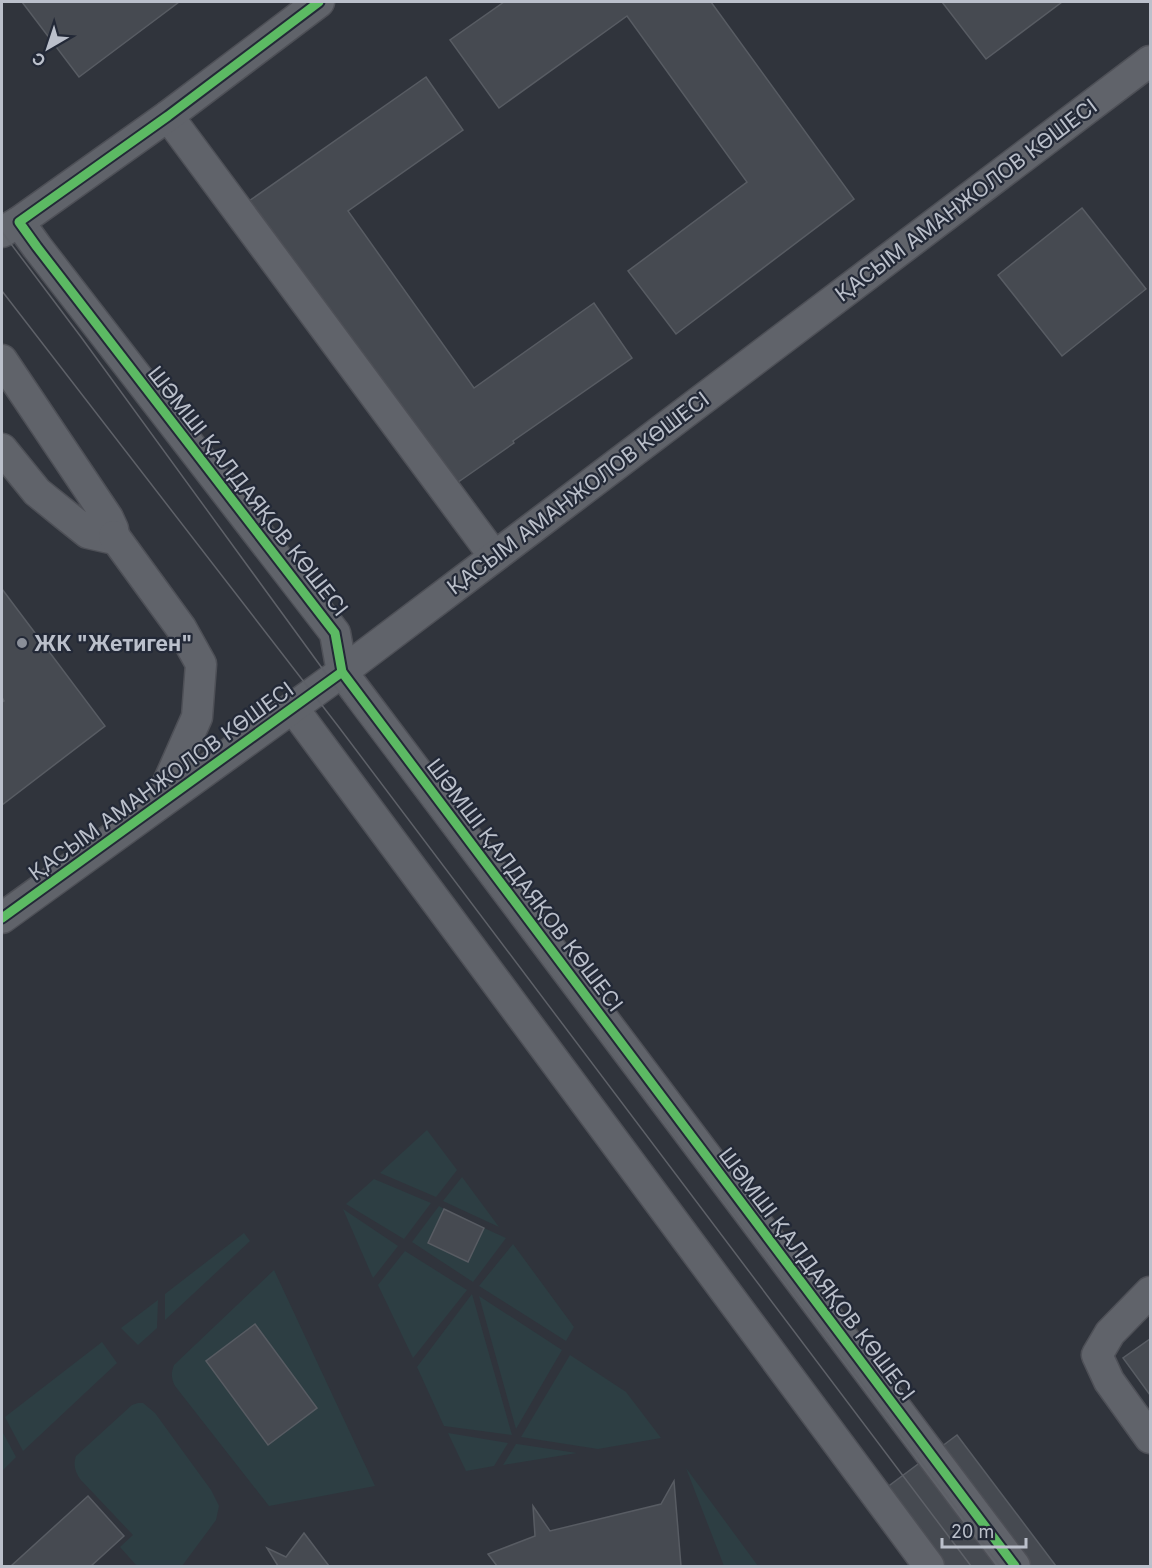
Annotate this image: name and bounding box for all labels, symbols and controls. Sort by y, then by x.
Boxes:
north arrow [18,18,78,78]
text: С [28,48,49,71]
street label: ҚАСЫМ АМАНЖОЛОВ КӨШЕСІ [830,93,1102,307]
street label: ШӘМШІ ҚАЛДАЯҚОВ КӨШЕСІ [143,361,353,621]
street label: ҚАСЫМ АМАНЖОЛОВ КӨШЕСІ [442,386,714,600]
place label: ЖК "Жетиген" [34,631,193,656]
marker: ЖК "Жетиген" [15,636,29,650]
street label: ҚАСЫМ АМАНЖОЛОВ КӨШЕСІ [24,677,298,885]
street label: ШӘМШІ ҚАЛДАЯҚОВ КӨШЕСІ [422,754,628,1016]
street label: ШӘМШІ ҚАЛДАЯҚОВ КӨШЕСІ [714,1143,920,1405]
scale bar [942,1511,1026,1549]
text: 20 m [951,1521,994,1542]

